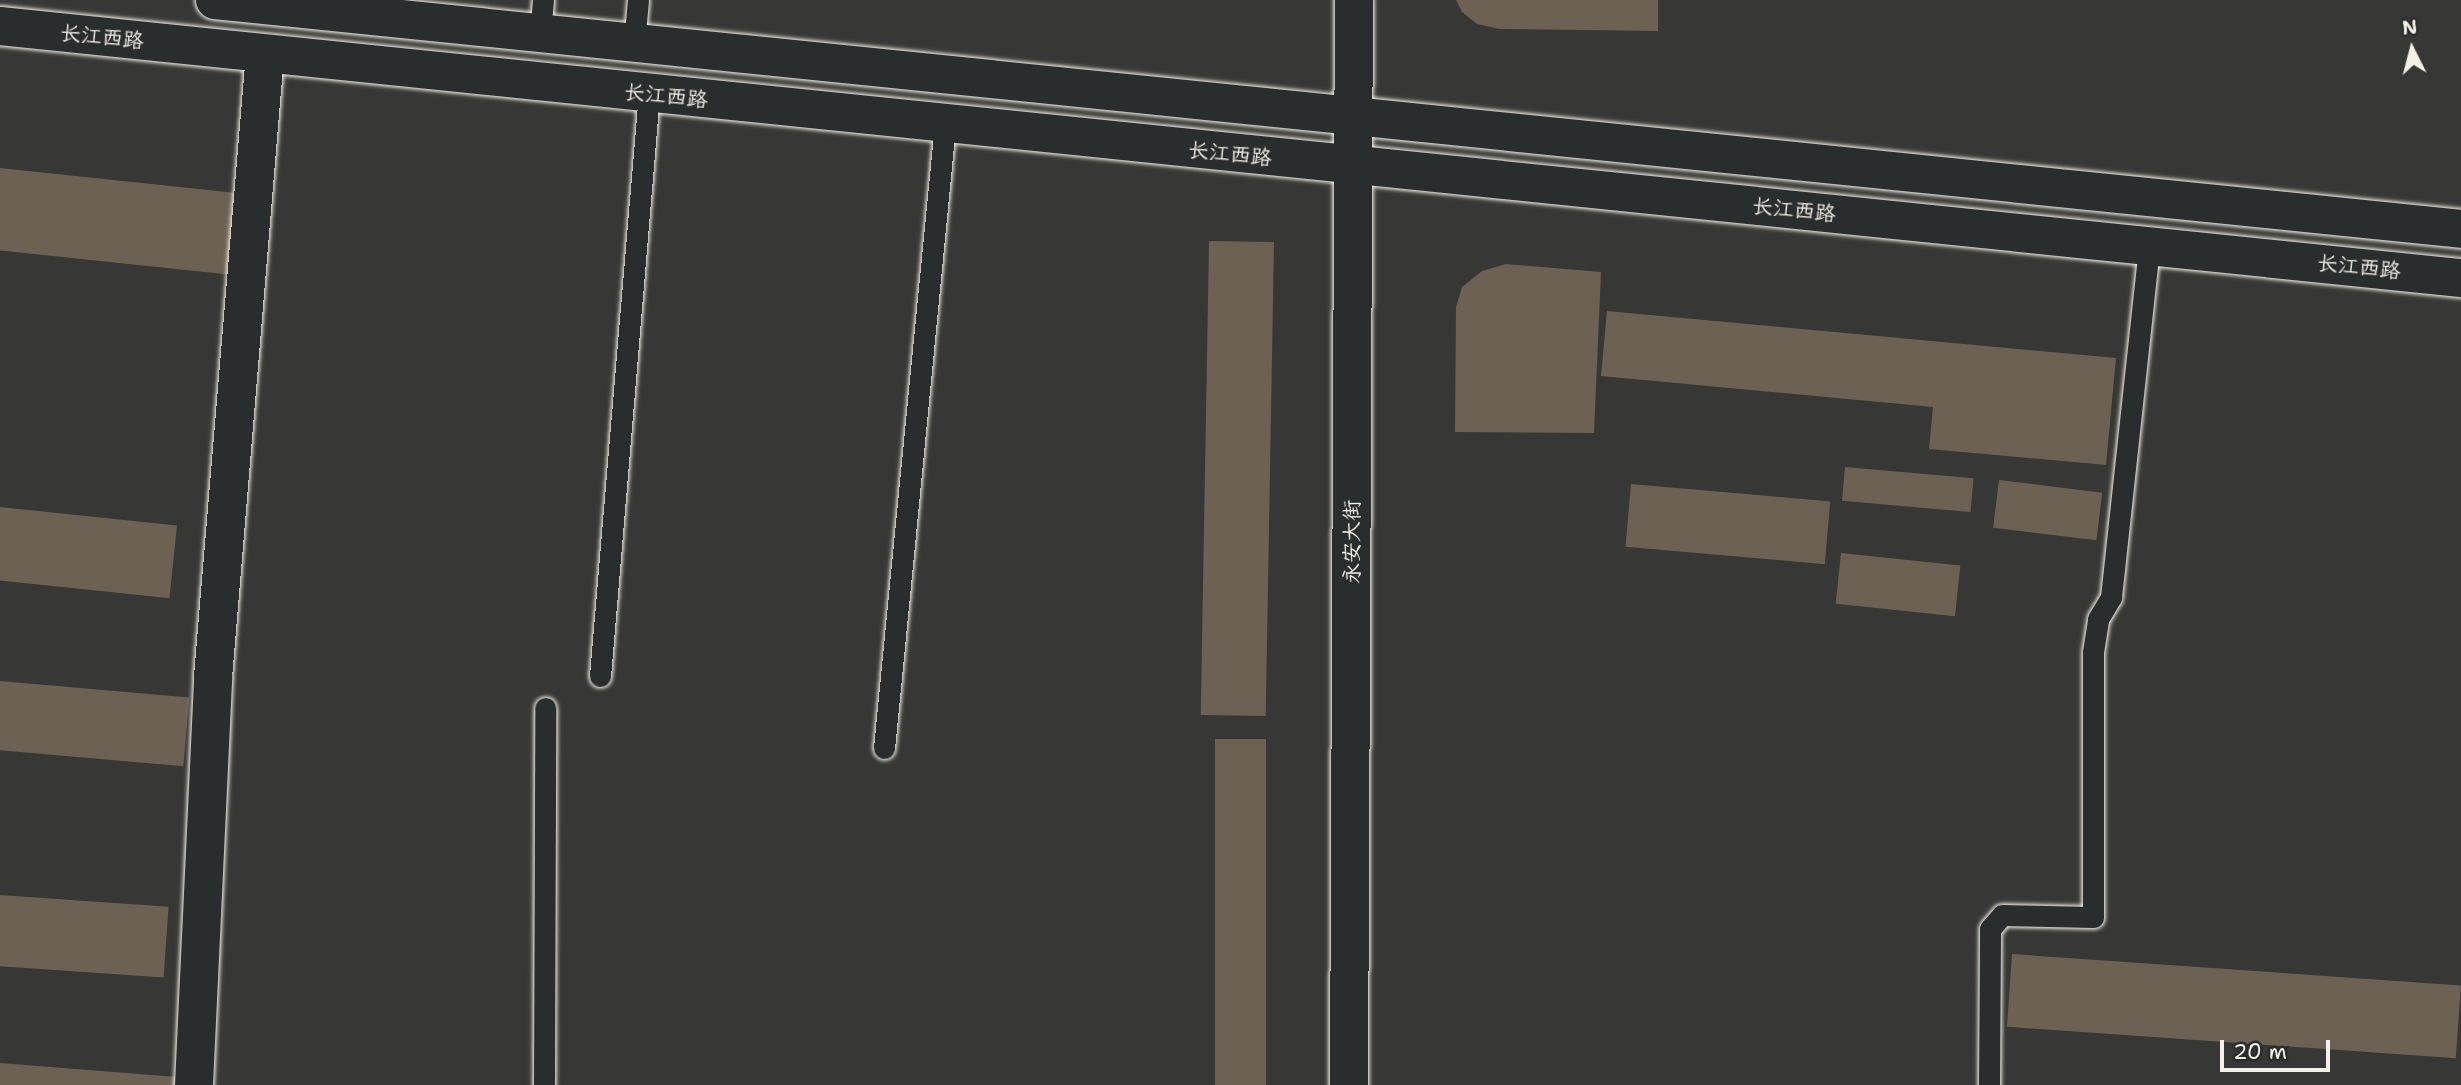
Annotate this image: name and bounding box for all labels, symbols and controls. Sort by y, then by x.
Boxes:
north arrow [2377,14,2447,84]
text: N [2401,14,2419,41]
street label: 长江西路 [59,20,145,54]
street label: 长江西路 [623,79,709,113]
street label: 长江西路 [1187,137,1273,171]
street label: 长江西路 [1751,193,1837,227]
street label: 长江西路 [2316,250,2402,284]
street label: 永安大街 [1339,500,1365,584]
scale bar [2223,1026,2333,1070]
text: 20 m [2233,1038,2287,1066]

